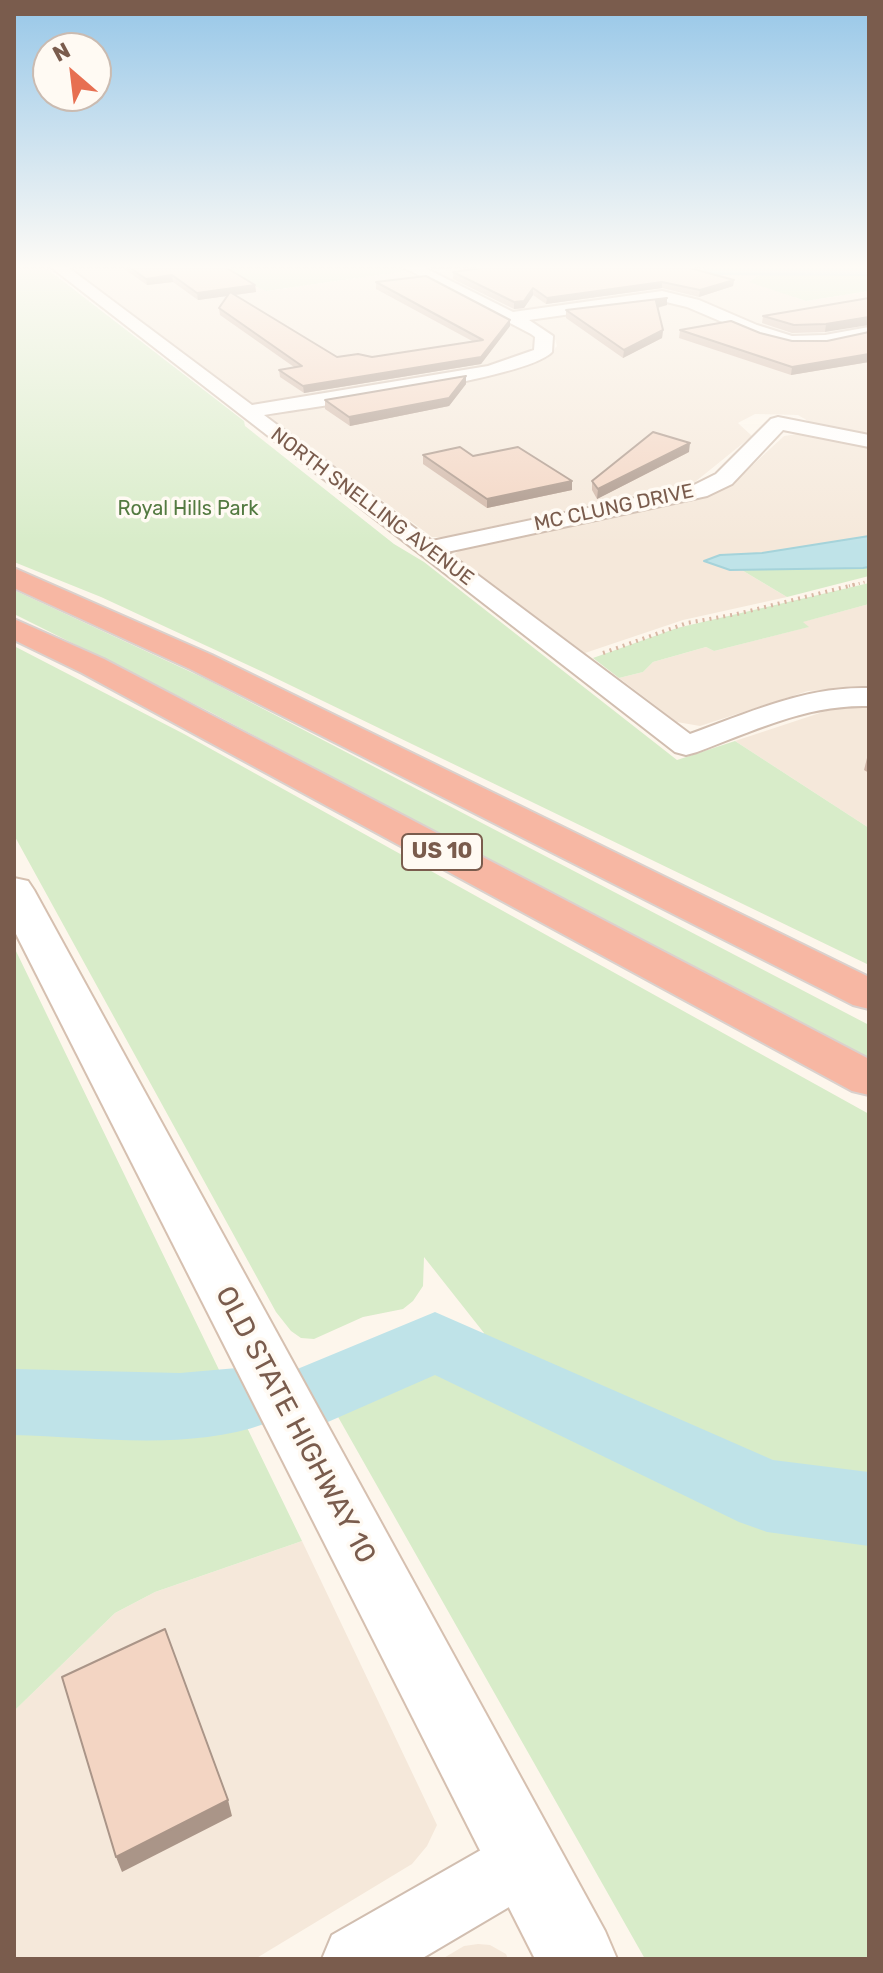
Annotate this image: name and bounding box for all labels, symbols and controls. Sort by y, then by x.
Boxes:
north arrow [32,32,112,112]
text: N [48,37,75,68]
street label: NORTH SNELLING AVENUE [266,423,478,591]
street label: MC CLUNG DRIVE [532,479,696,537]
park label: Royal Hills Park [117,497,259,521]
road number: US 10 [402,834,482,870]
street label: OLD STATE HIGHWAY 10 [208,1281,382,1569]

